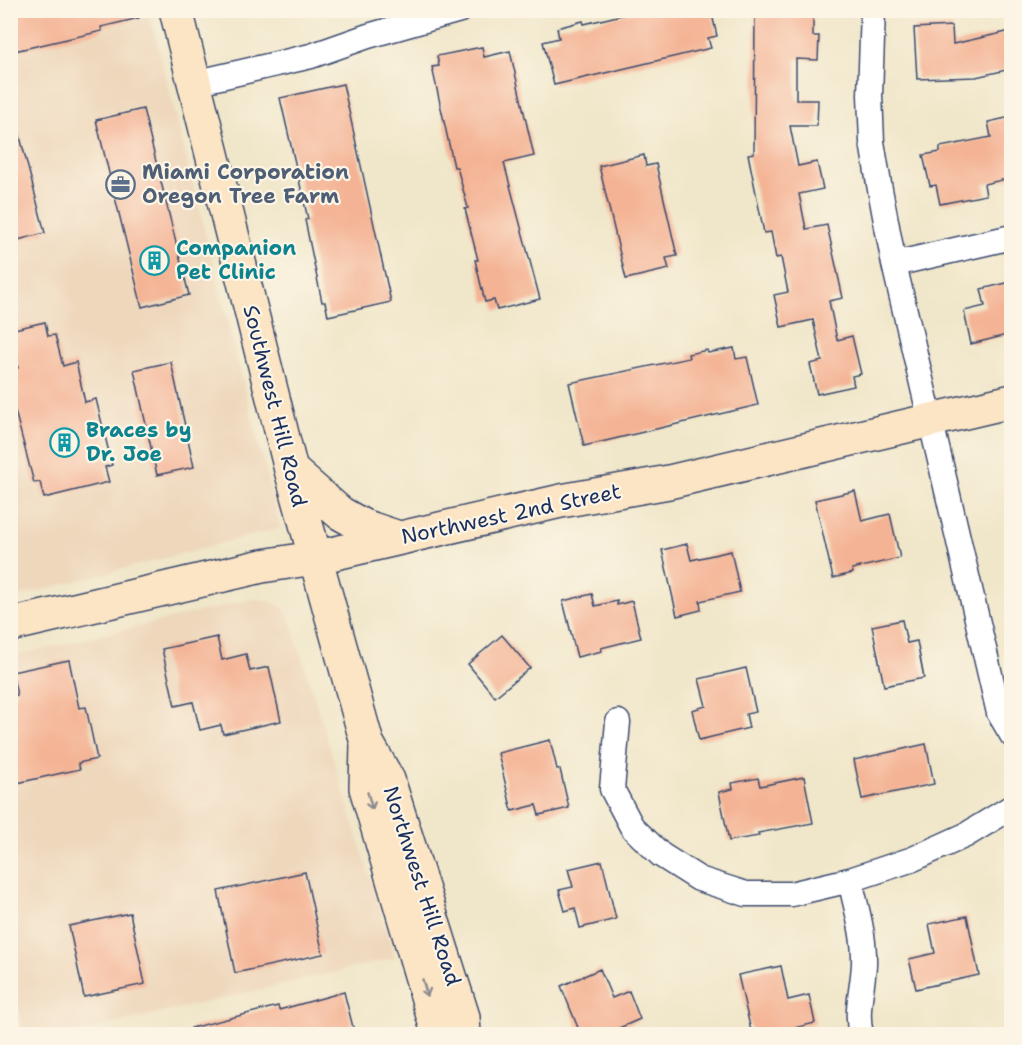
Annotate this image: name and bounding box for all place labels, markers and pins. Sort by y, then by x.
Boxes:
place label: Miami Corporation Oregon Tree Farm [142,158,349,210]
office icon: Miami Corporation Oregon Tree Farm [105,168,137,200]
place label: Companion Pet Clinic [176,234,296,286]
building icon: Companion Pet Clinic [139,244,171,276]
place label: Braces by Dr. Joe [86,416,192,468]
building icon: Braces by Dr. Joe [49,426,81,458]

